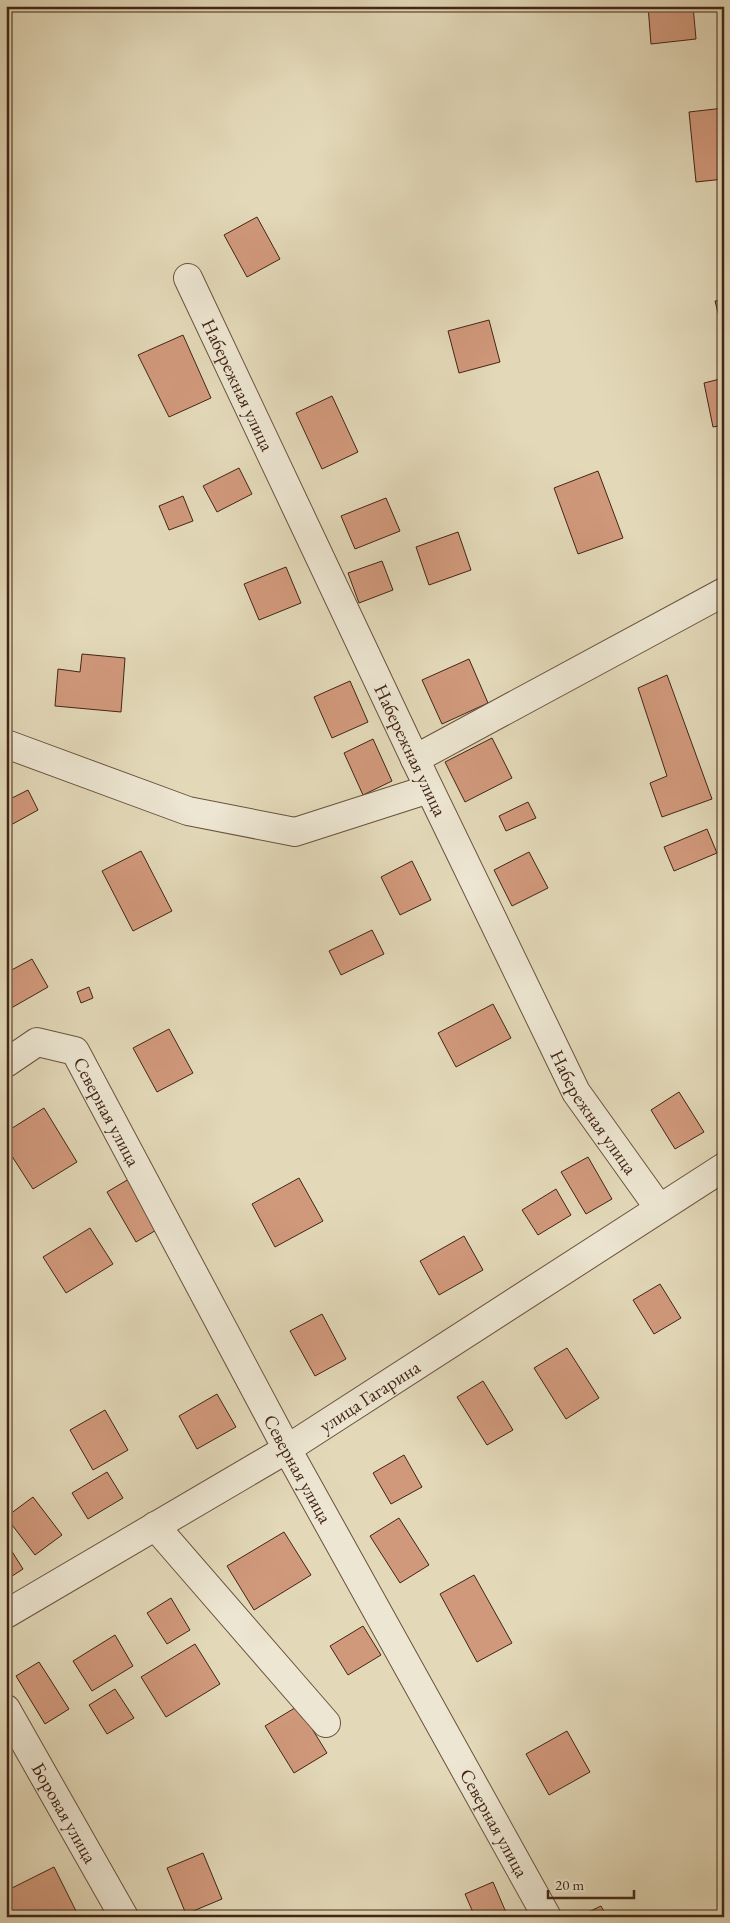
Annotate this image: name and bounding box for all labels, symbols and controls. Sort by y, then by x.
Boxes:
street label: Набережная улица [196,314,281,455]
street label: Набережная улица [369,680,453,821]
street label: Набережная улица [545,1046,643,1179]
street label: Северная улица [68,1052,147,1171]
street label: улица Гагарина [314,1354,425,1438]
street label: Северная улица [258,1410,338,1528]
street label: Боровая улица [26,1758,103,1868]
street label: Северная улица [454,1764,535,1882]
scale bar [548,1868,634,1900]
text: 20 m [555,1875,584,1894]

